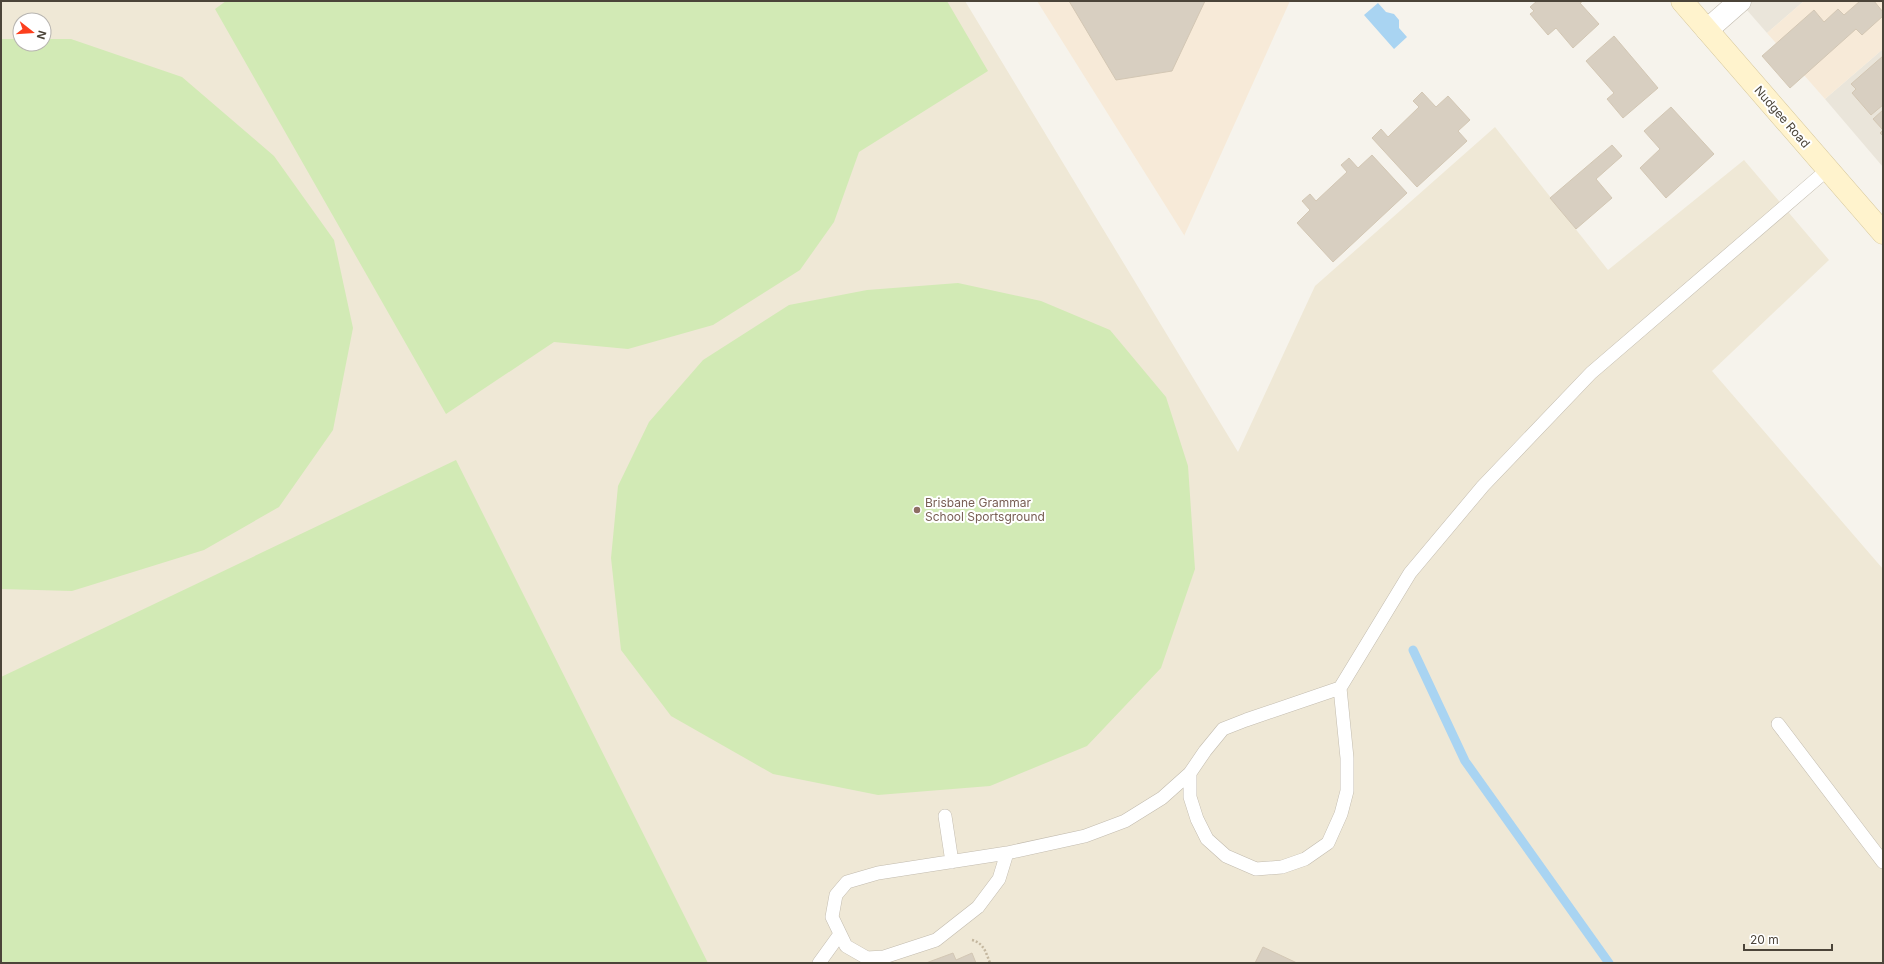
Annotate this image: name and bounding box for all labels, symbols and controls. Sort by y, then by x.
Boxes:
north arrow [12,12,52,52]
text: N [34,29,49,41]
street label: Nudgee Road [1751,83,1813,151]
place label: Brisbane Grammar School Sportsground [925,495,1045,524]
marker: Brisbane Grammar School Sportsground [912,505,922,515]
scale bar [1744,926,1832,952]
text: 20 m [1750,932,1779,947]

